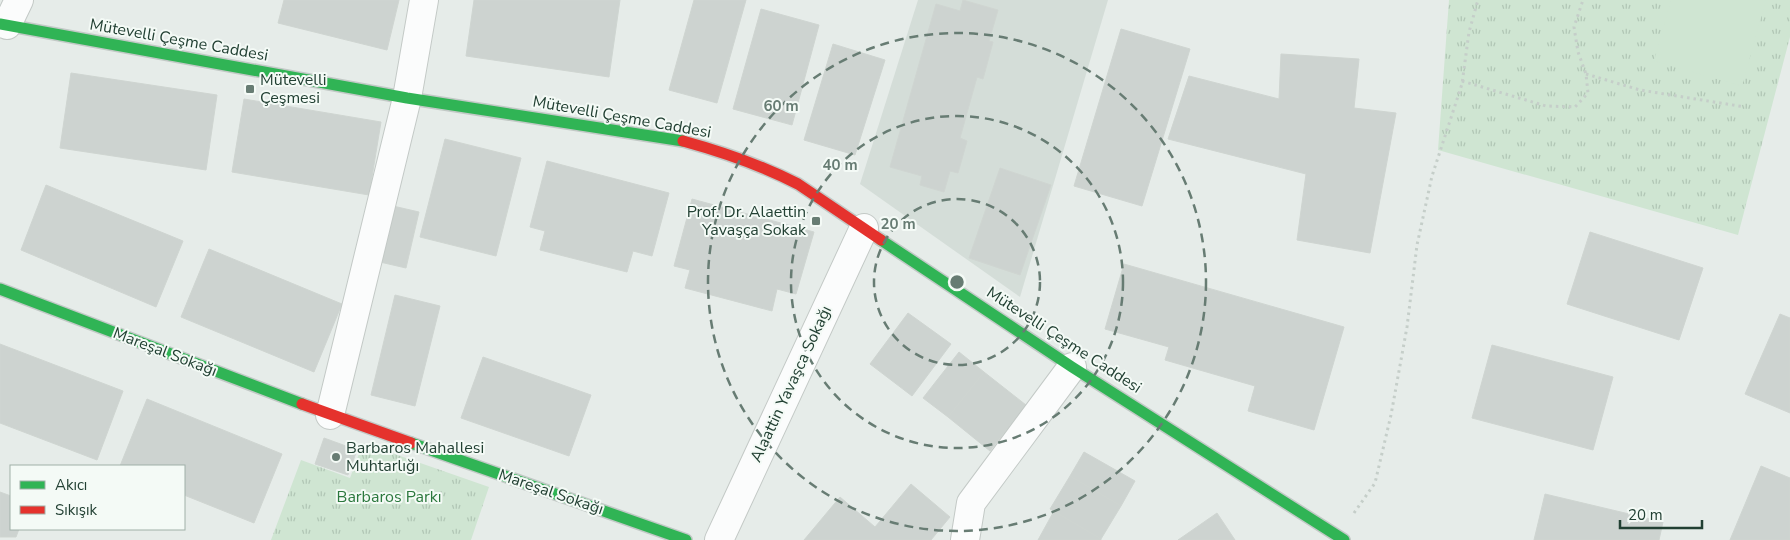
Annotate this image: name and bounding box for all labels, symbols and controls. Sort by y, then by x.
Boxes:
street label: Mütevelli Çeşme Caddesi [88,13,270,67]
place label: Mütevelli Çeşmesi [260,69,326,109]
marker: Mütevelli Çeşmesi [244,83,256,95]
street label: Mütevelli Çeşme Caddesi [531,90,713,144]
text: 60 m [763,96,799,116]
text: 40 m [822,155,858,175]
place label: Prof. Dr. Alaettin Yavaşça Sokak [687,201,807,241]
text: 20 m [880,214,916,234]
marker: Prof. Dr. Alaettin Yavaşça Sokak [810,215,822,227]
centre of rings [948,273,966,291]
street label: Mütevelli Çeşme Caddesi [982,282,1146,398]
street label: Alaattin Yavaşca Sokağı [745,302,837,466]
street label: Mareşal Sokağı [110,322,220,382]
place label: Barbaros Mahallesi Muhtarlığı [346,437,484,477]
marker: Barbaros Mahallesi Muhtarlığı [330,451,342,463]
street label: Mareşal Sokağı [496,464,606,520]
legend [10,465,185,530]
text: Akıcı [55,475,87,495]
park label: Barbaros Parkı [337,486,441,508]
scale bar [1620,498,1702,530]
text: Sıkışık [55,500,97,520]
text: 20 m [1628,505,1663,525]

